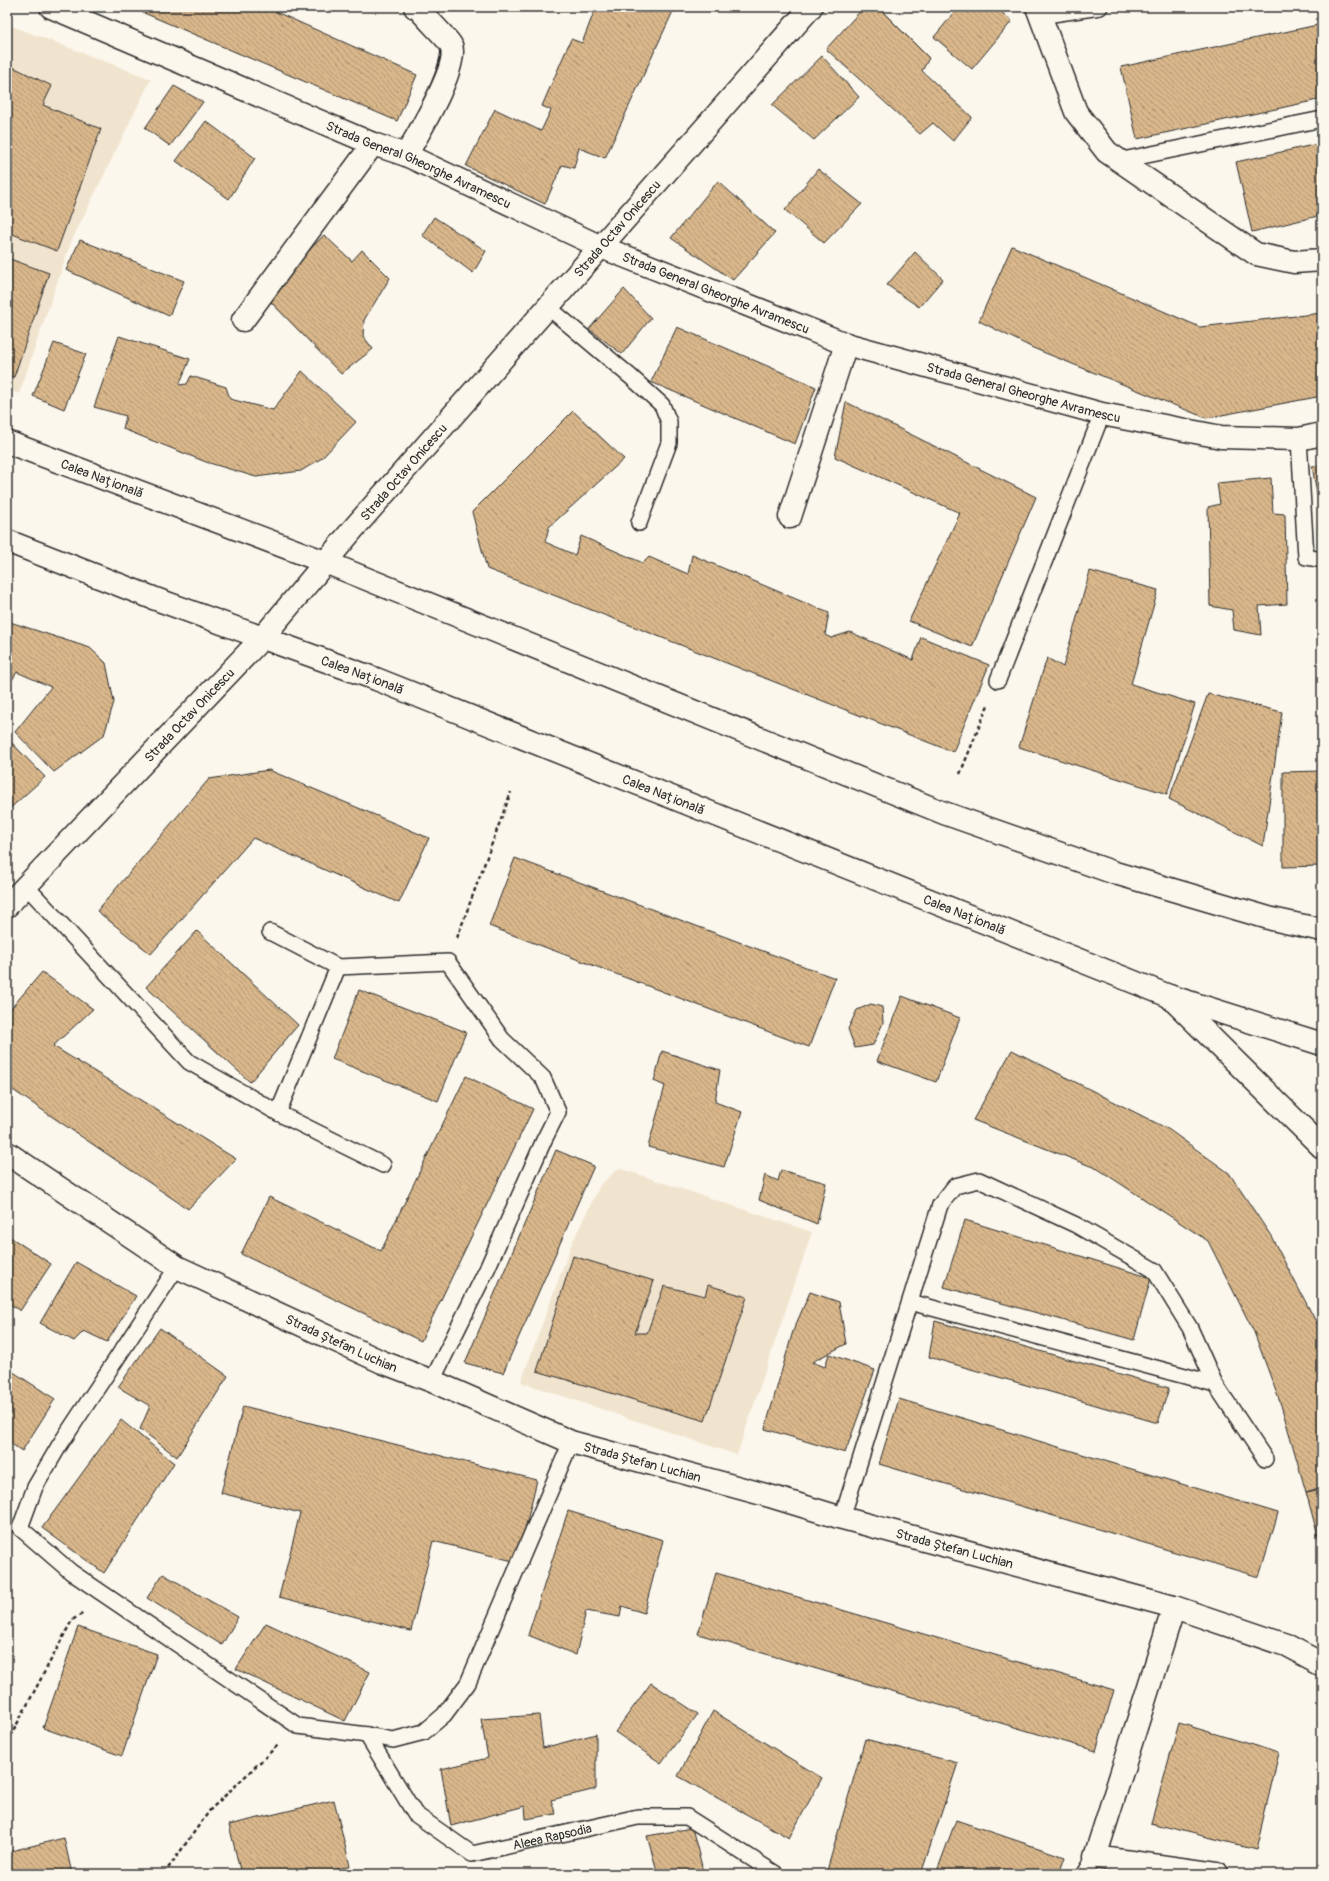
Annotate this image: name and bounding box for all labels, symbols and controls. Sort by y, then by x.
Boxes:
street label: Strada General Gheorghe Avramescu [324,118,513,212]
street label: Strada Octav Onicescu [571,177,664,281]
street label: Strada General Gheorghe Avramescu [620,249,812,338]
street label: Strada General Gheorghe Avramescu [925,359,1122,426]
street label: Strada Octav Onicescu [357,421,451,524]
street label: Calea Națională [58,456,146,502]
street label: Calea Națională [319,653,406,698]
street label: Strada Octav Onicescu [141,665,238,766]
street label: Calea Națională [620,771,707,819]
street label: Calea Națională [921,892,1008,939]
street label: Strada Ștefan Luchian [283,1311,399,1376]
street label: Strada Ștefan Luchian [582,1439,703,1486]
street label: Strada Ștefan Luchian [894,1526,1015,1573]
street label: Aleea Rapsodia [511,1821,593,1854]

